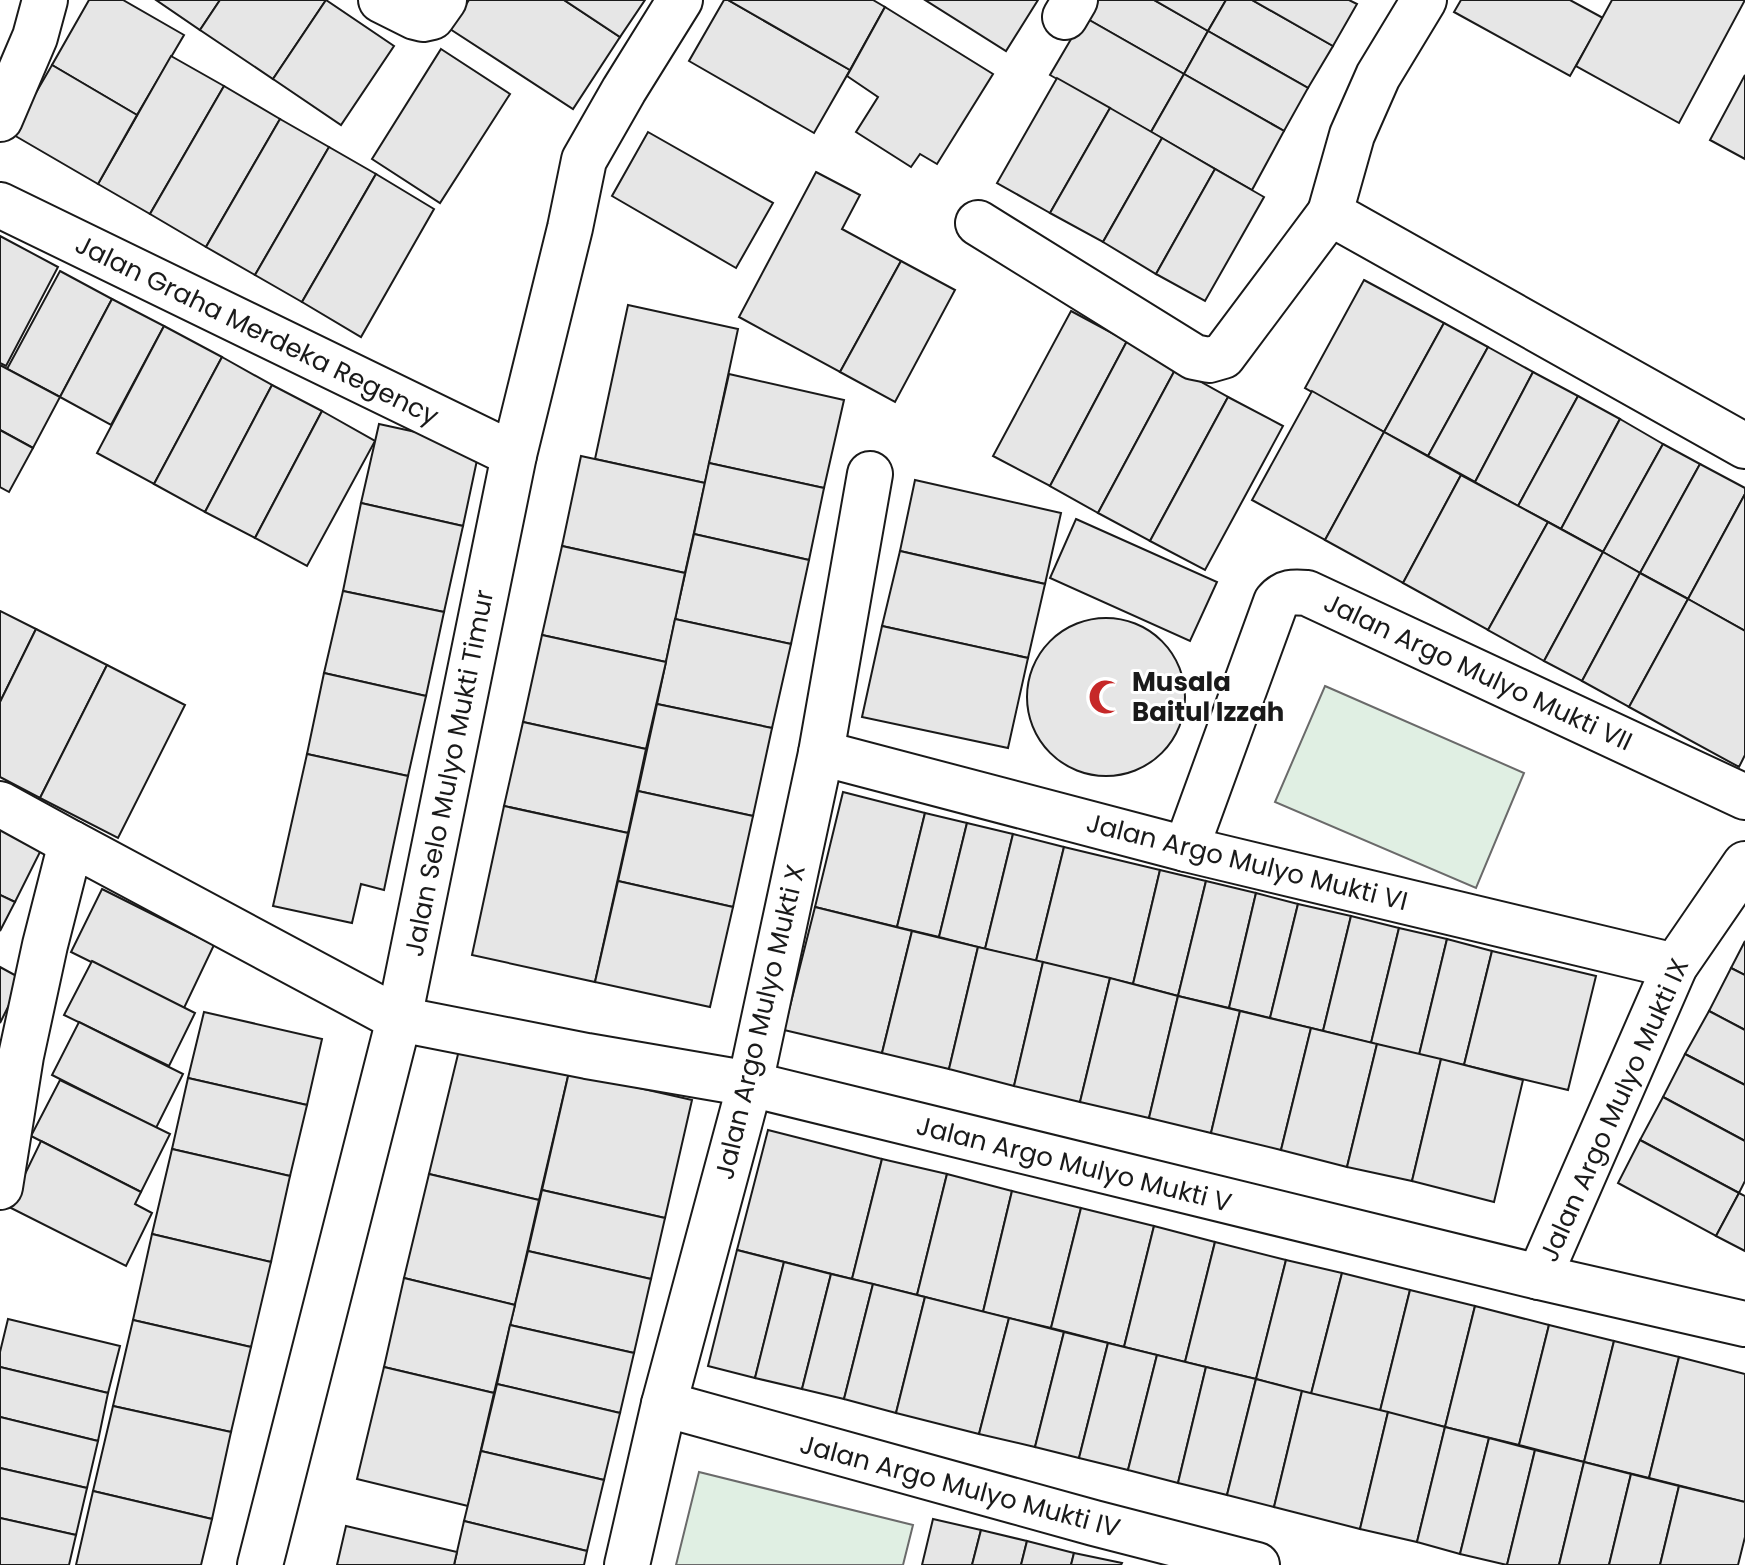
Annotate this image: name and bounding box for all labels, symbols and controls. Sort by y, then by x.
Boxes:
street label: Jalan Graha Merdeka Regency [69,226,445,434]
street label: Jalan Argo Mulyo Mukti VII [1318,585,1638,759]
street label: Jalan Selo Mulyo Mukti Timur [396,587,502,959]
place label: Musala Baitul Izzah [1132,664,1284,730]
mosque icon: Musala Baitul Izzah [1087,678,1125,716]
street label: Jalan Argo Mulyo Mukti VI [1082,805,1412,919]
street label: Jalan Argo Mulyo Mukti X [706,861,814,1183]
street label: Jalan Argo Mulyo Mukti IX [1531,953,1697,1267]
street label: Jalan Argo Mulyo Mukti V [913,1107,1235,1221]
street label: Jalan Argo Mulyo Mukti IV [796,1426,1124,1546]

